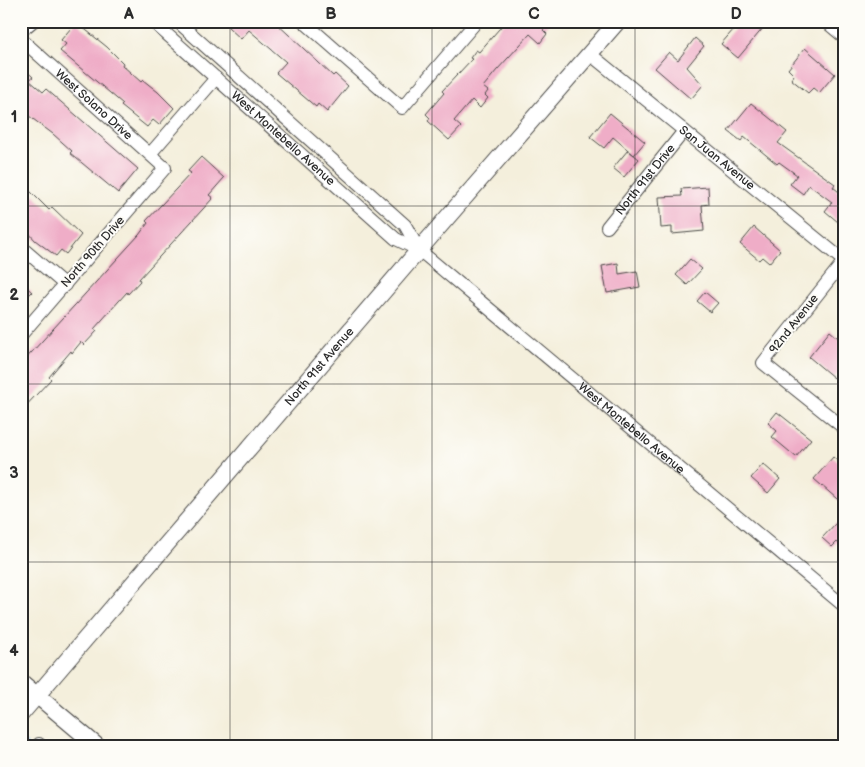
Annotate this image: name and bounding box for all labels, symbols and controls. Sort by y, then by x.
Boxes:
text: A [123,5,134,24]
text: B [325,5,337,24]
text: C [528,5,540,24]
text: D [730,5,742,24]
street label: West Solano Drive [52,66,136,143]
street label: West Montebello Avenue [228,88,338,189]
text: 1 [11,108,17,127]
street label: San Juan Avenue [676,122,758,193]
street label: North 91st Drive [612,141,678,218]
street label: North 90th Drive [58,213,128,291]
text: 2 [9,286,19,305]
street label: 92nd Avenue [766,291,822,357]
street label: North 91st Avenue [281,324,357,409]
street label: West Montebello Avenue [575,379,688,477]
text: 3 [9,464,19,483]
text: 4 [9,642,19,661]

